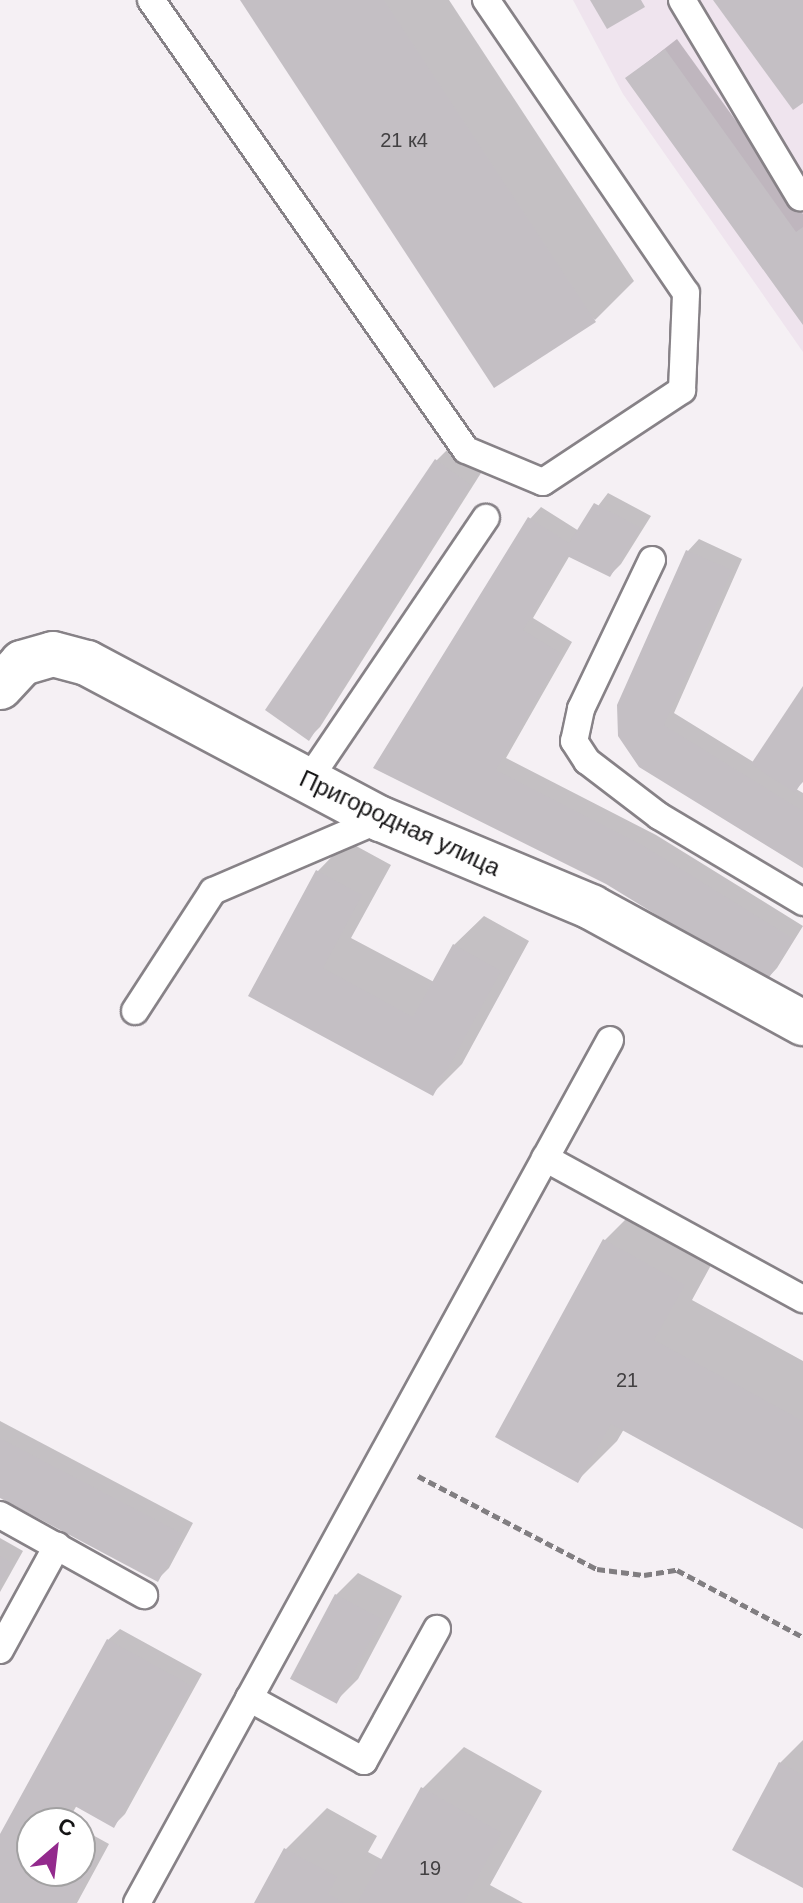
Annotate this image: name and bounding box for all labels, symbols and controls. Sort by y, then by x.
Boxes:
house number: 21 к4 [380,128,428,152]
street label: Пригородная улица [295,764,505,882]
house number: 21 [616,1368,638,1392]
north arrow [16,1807,96,1887]
text: С [54,1812,79,1842]
house number: 19 [419,1856,441,1880]

